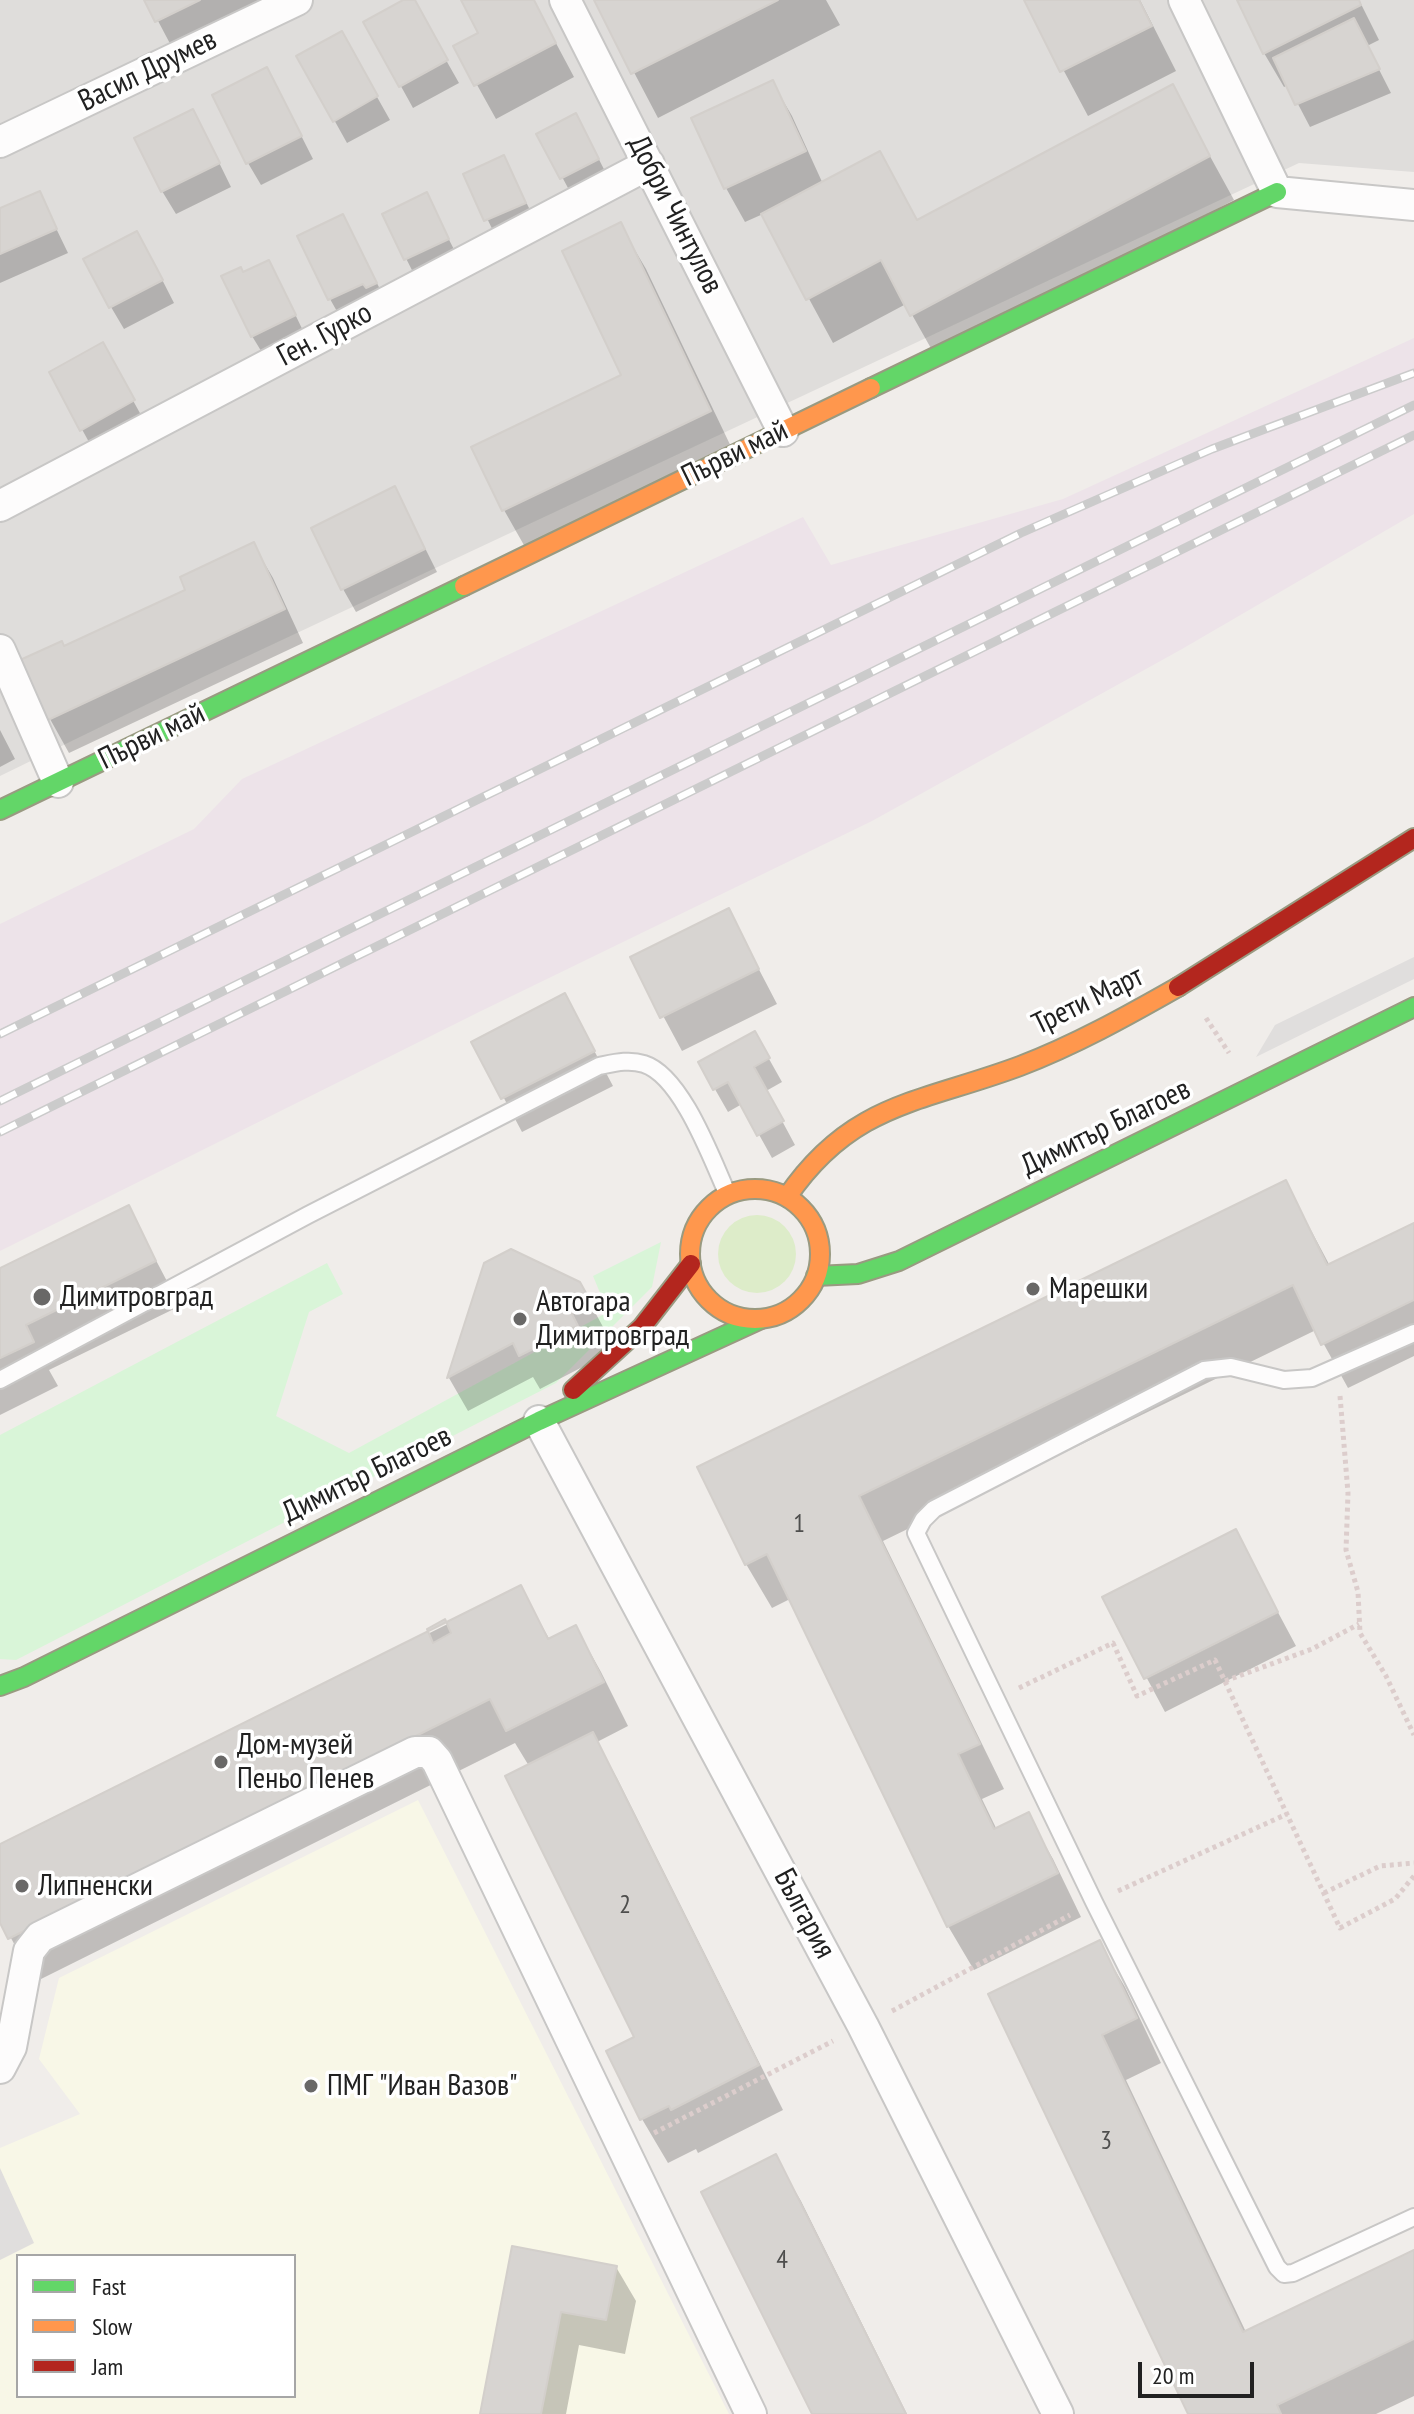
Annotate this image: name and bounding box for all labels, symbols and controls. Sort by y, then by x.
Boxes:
street label: Васил Друмев [73,22,223,120]
street label: Добри Чинтулов [620,130,730,300]
street label: Ген. Гурко [272,295,378,375]
street label: Първи май [676,413,794,495]
street label: Първи май [93,696,211,778]
street label: Трети Март [1027,959,1149,1043]
street label: Димитър Благоев [1016,1072,1196,1184]
place label: Марешки [1049,1271,1148,1307]
place label: Димитровград [60,1279,213,1315]
marker: Марешки [1024,1280,1042,1298]
place label: Автогара Димитровград [536,1284,689,1354]
marker: Димитровград [31,1286,53,1308]
marker: Автогара Димитровград [511,1310,529,1328]
street label: Димитър Благоев [277,1419,457,1531]
house number: 1 [793,1509,805,1541]
place label: Дом-музей Пеньо Пенев [237,1727,374,1798]
marker: Дом-музей Пеньо Пенев [212,1753,230,1771]
street label: България [766,1863,842,1965]
place label: Липненски [38,1868,153,1904]
marker: Липненски [13,1877,31,1895]
house number: 2 [619,1890,631,1922]
place label: ПМГ "Иван Вазов" [327,2068,518,2104]
marker: ПМГ "Иван Вазов" [302,2077,320,2095]
house number: 3 [1100,2126,1112,2158]
house number: 4 [776,2245,788,2277]
legend [16,2254,296,2398]
text: Fast [92,2271,126,2302]
text: Slow [92,2311,132,2342]
scale bar [1142,2346,1258,2396]
text: Jam [92,2351,123,2382]
text: 20 m [1152,2360,1194,2391]

